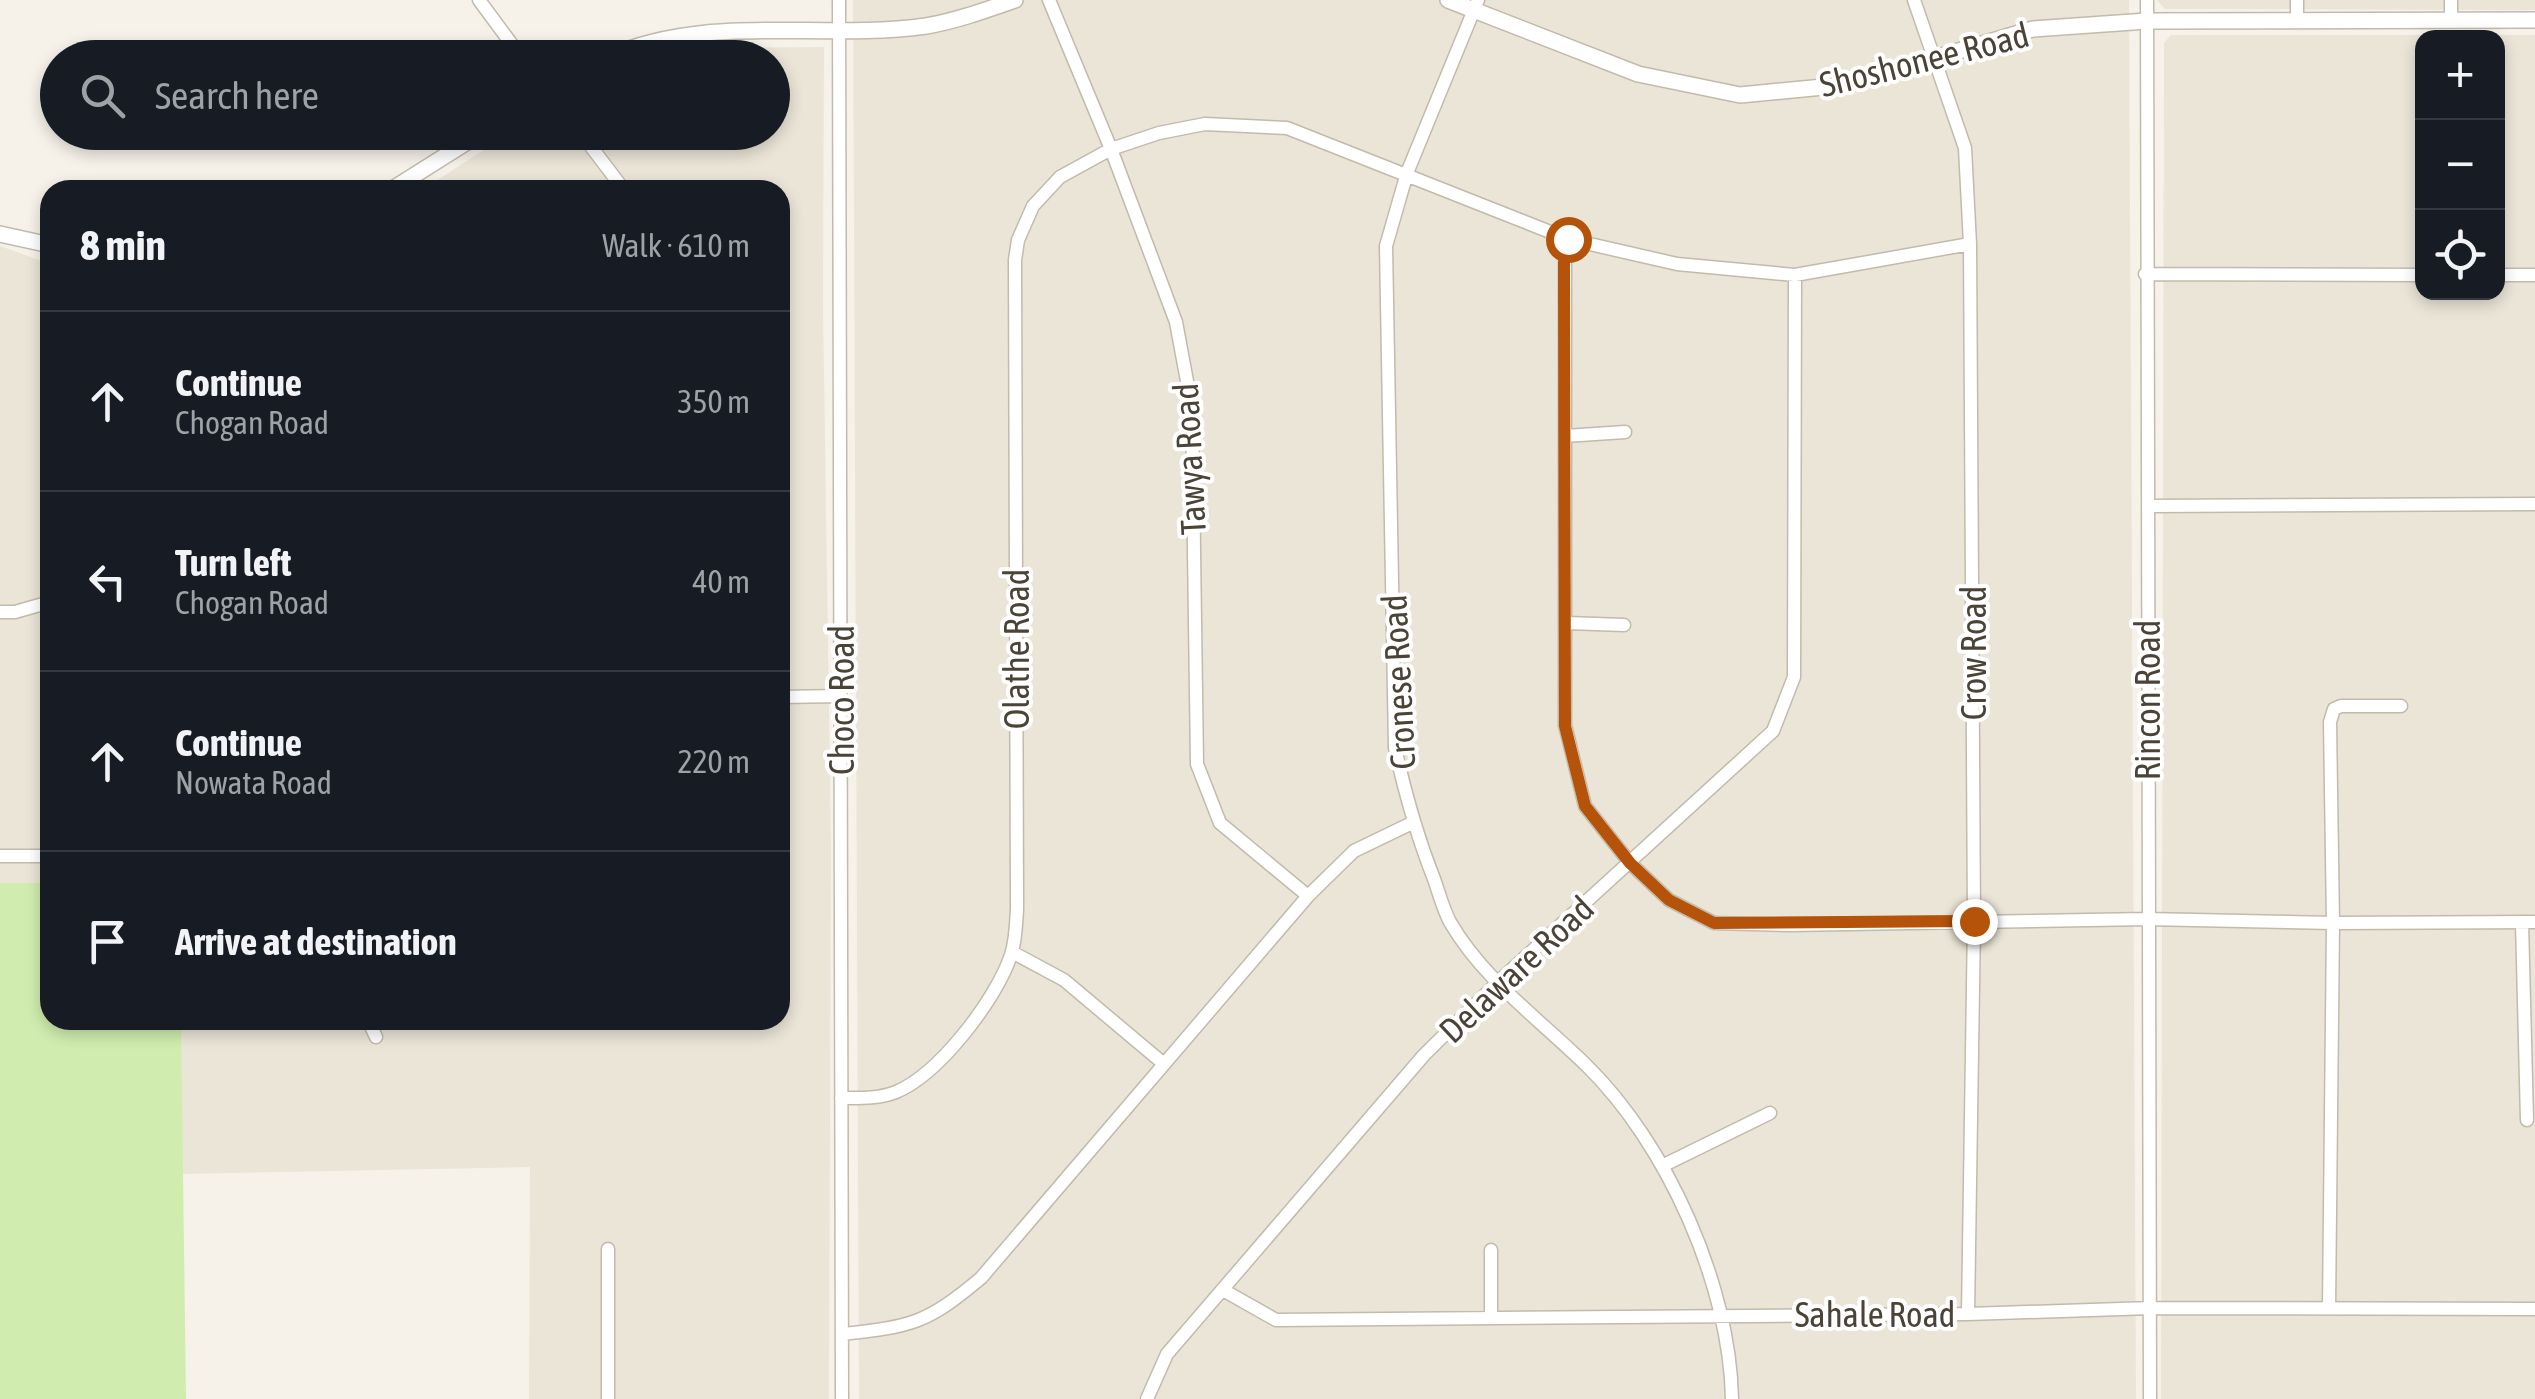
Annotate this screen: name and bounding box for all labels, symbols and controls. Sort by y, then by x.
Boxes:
street label: Shoshonee Road [1815,14,2033,104]
map controls [2415,30,2505,300]
button: + [2415,30,2505,120]
search box [40,40,790,150]
icon: search [75,68,130,123]
text: Search here [155,74,319,117]
button: − [2415,120,2505,210]
button: locate [2415,210,2505,300]
route start [1546,217,1592,263]
text: 8 min [80,221,166,269]
text: Walk · 610 m [602,227,750,264]
text: Continue [175,361,302,404]
icon: ahead [80,374,135,429]
street label: Tawya Road [1165,382,1213,536]
text: 350 m [677,383,750,420]
text: Chogan Road [175,404,329,441]
text: Turn left [175,541,291,584]
icon: left [80,554,135,609]
text: 40 m [692,563,750,600]
street label: Olathe Road [996,569,1036,729]
text: Chogan Road [175,584,329,621]
street label: Crow Road [1953,586,1993,720]
street label: Cronese Road [1373,593,1423,771]
street label: Rincon Road [2127,620,2167,780]
street label: Choco Road [821,625,861,775]
text: Continue [175,721,302,764]
icon: ahead [80,734,135,789]
text: 220 m [677,743,750,780]
text: Nowata Road [175,764,332,801]
street label: Delaware Road [1431,888,1601,1050]
route end [1952,899,1998,945]
icon: arrive [80,914,135,969]
text: Arrive at destination [175,920,457,963]
street label: Sahale Road [1795,1294,1955,1334]

